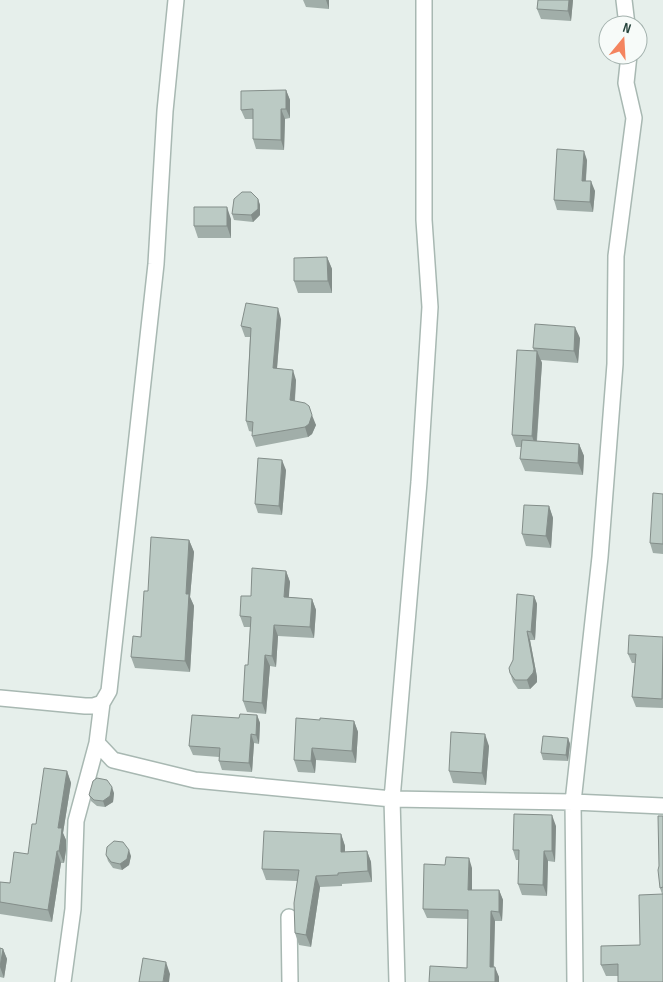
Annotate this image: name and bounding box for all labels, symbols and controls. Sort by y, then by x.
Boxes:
north arrow [598,15,648,65]
text: N [621,19,633,37]

